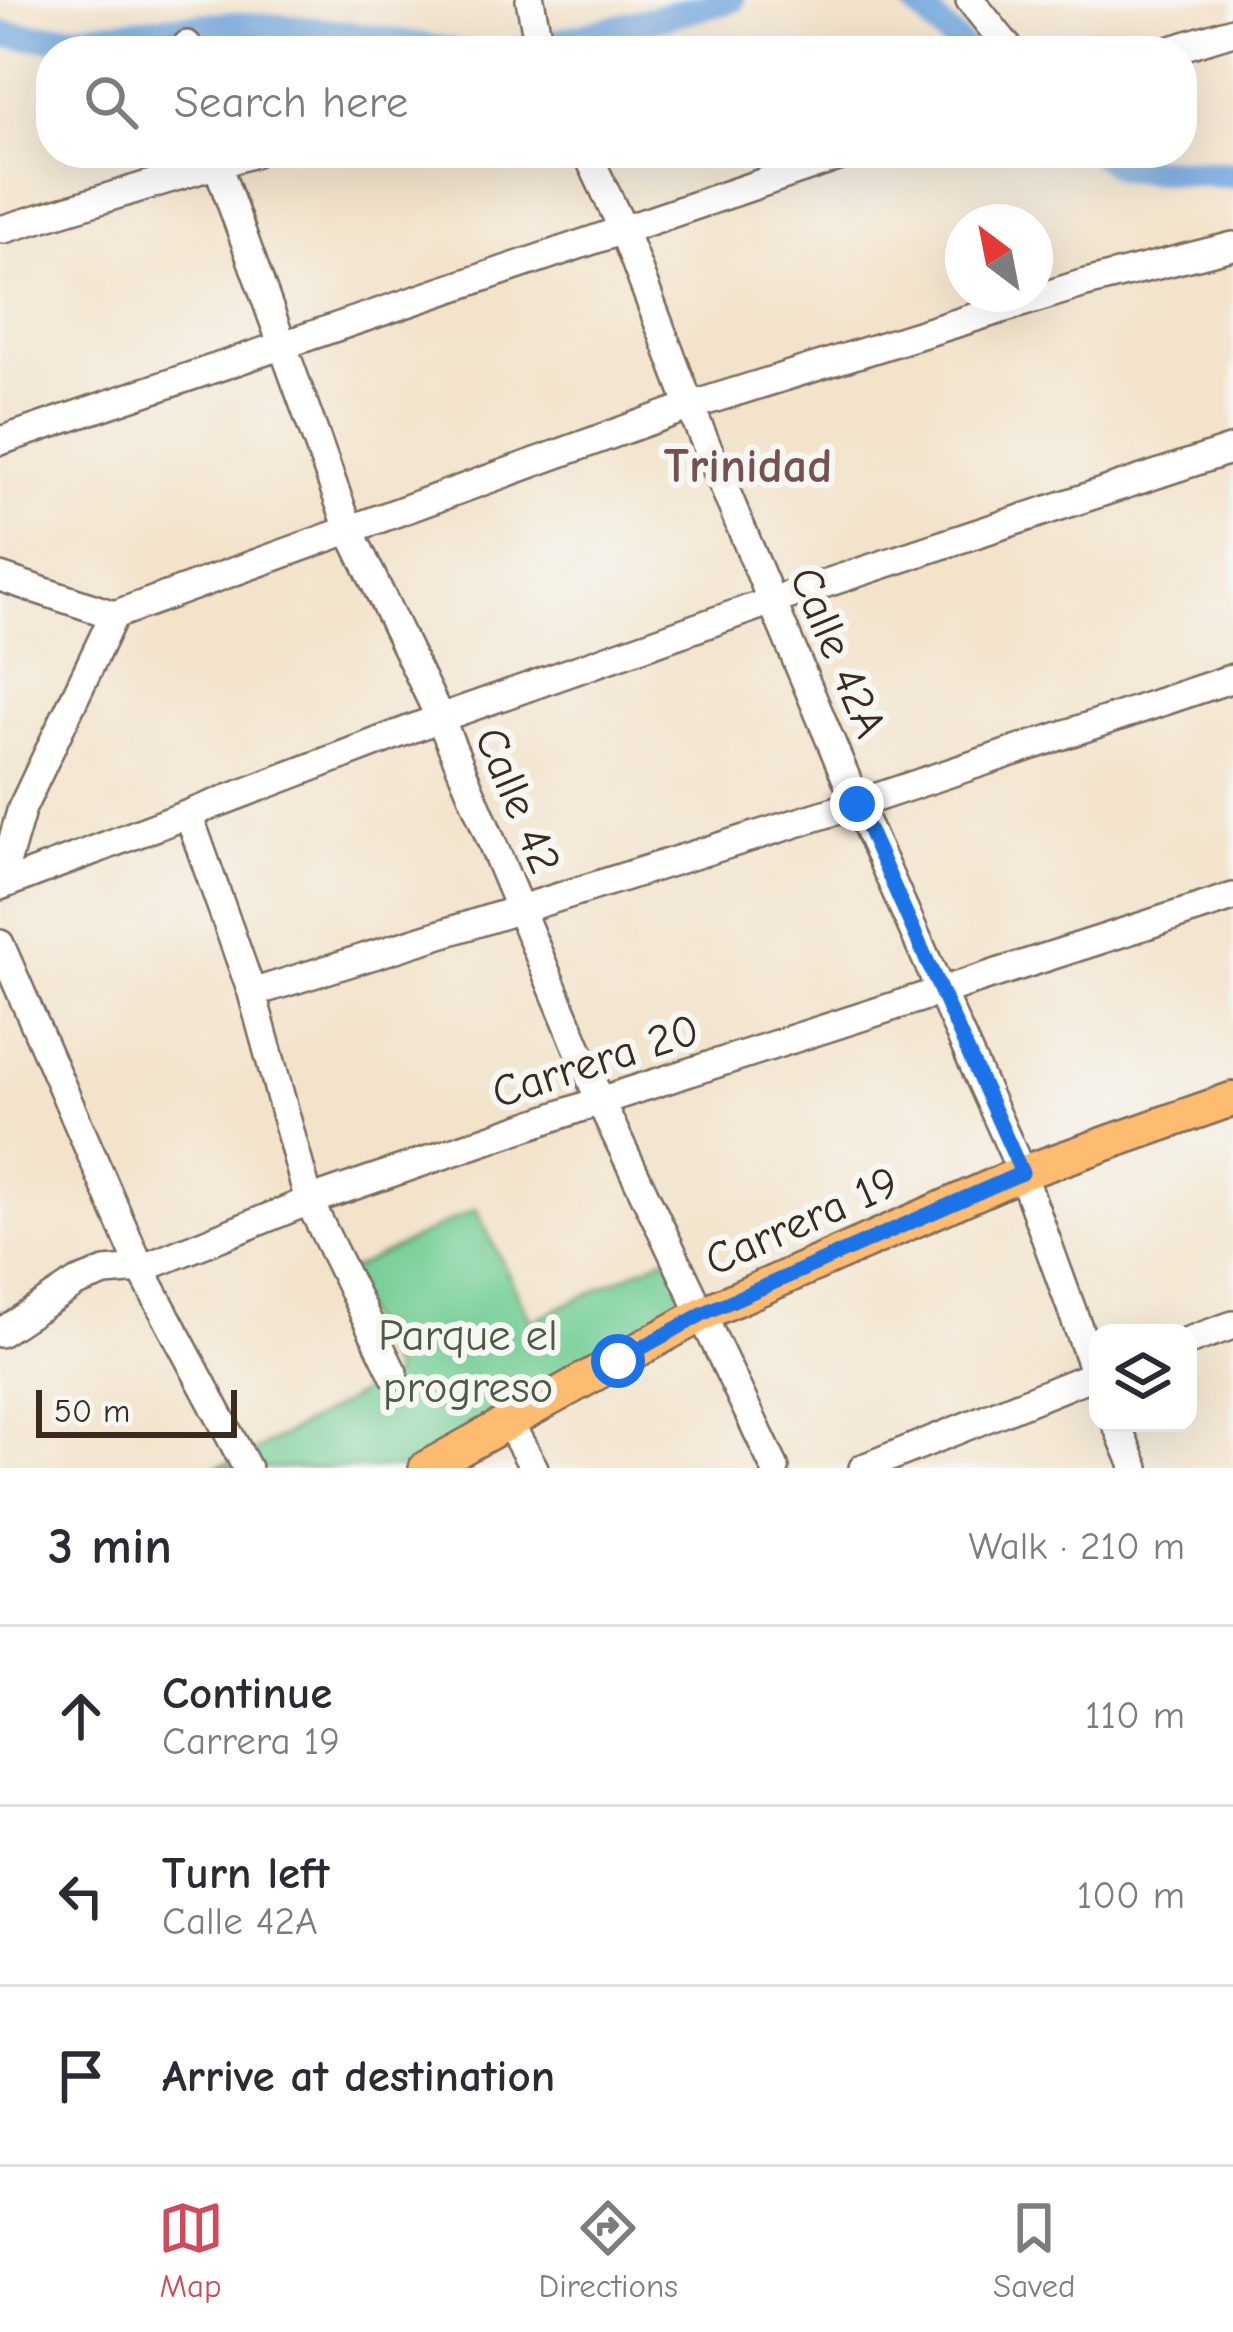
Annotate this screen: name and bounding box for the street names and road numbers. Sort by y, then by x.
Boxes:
street label: Calle 42A [779,560,897,745]
street label: Calle 42 [464,720,572,881]
street label: Carrera 20 [485,1003,705,1119]
street label: Carrera 19 [697,1155,906,1286]

